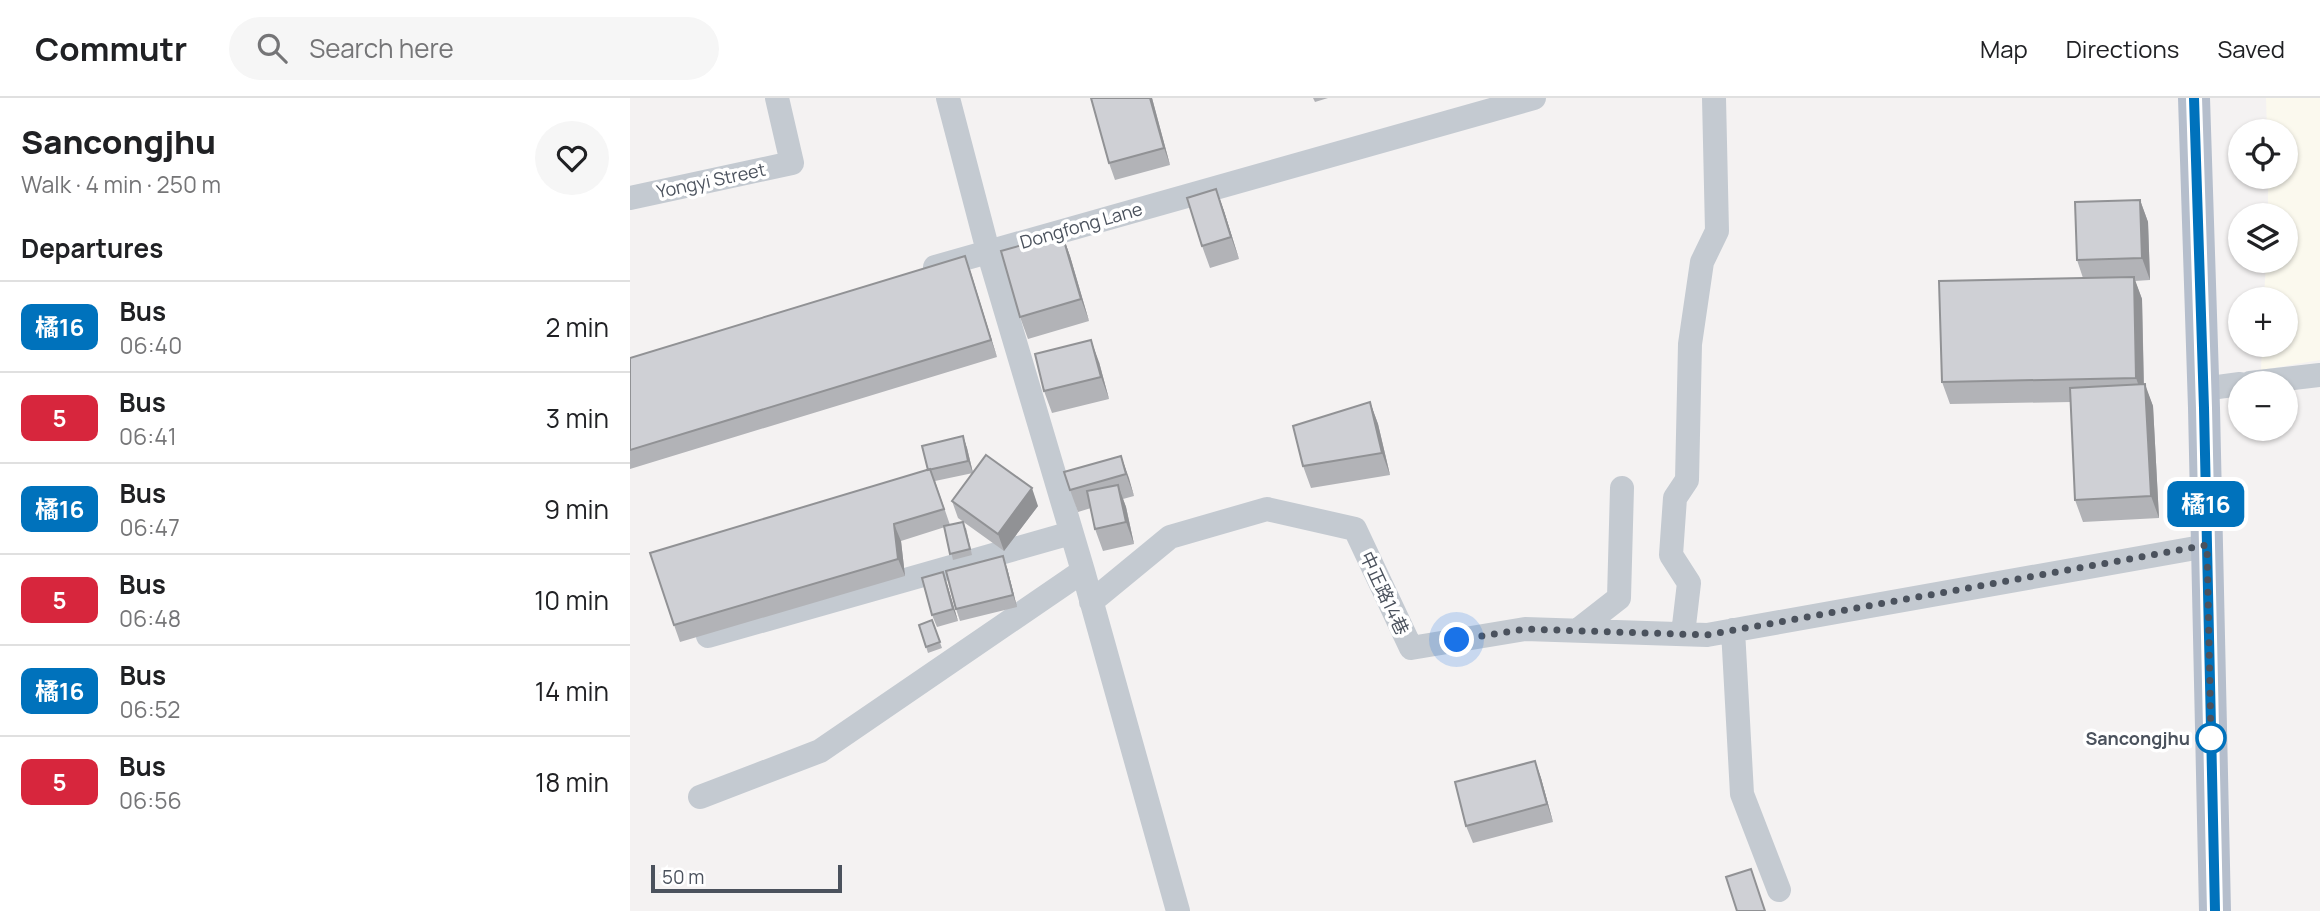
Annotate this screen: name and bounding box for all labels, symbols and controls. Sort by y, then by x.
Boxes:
search box [229,17,719,80]
text: Commutr [35,26,187,71]
icon: search [253,29,291,67]
text: Search here [309,30,454,66]
text: Map [1980,32,2028,65]
text: Directions [2066,32,2179,65]
text: Saved [2217,32,2285,65]
text: Sancongjhu [21,119,216,164]
map controls [2228,119,2298,441]
button: locate [2228,119,2298,189]
button: heart [535,121,609,195]
street label: Yongyi Street [654,157,768,203]
text: Walk · 4 min · 250 m [21,168,221,200]
street label: Dongfong Lane [1017,196,1145,254]
button: layers [2228,203,2298,273]
text: Departures [21,230,163,266]
button: + [2228,287,2298,357]
text: Bus [119,293,166,329]
text: 2 min [545,309,609,345]
text: 橘16 [35,310,84,343]
text: 06:40 [119,329,182,361]
button: − [2228,371,2298,441]
text: Bus [119,384,166,420]
text: 3 min [546,400,609,436]
text: 5 [52,401,67,434]
text: 06:41 [119,420,177,452]
text: Bus [119,475,166,511]
line badge: 橘16 [2166,481,2246,527]
text: 橘16 [2181,487,2231,520]
text: 9 min [544,491,609,527]
text: 橘16 [35,492,84,525]
text: 06:47 [119,511,180,543]
street label: 中正路14巷 [1355,547,1415,639]
text: Bus [119,566,166,602]
text: 10 min [534,582,609,618]
text: 5 [52,583,67,616]
text: 06:48 [119,602,181,634]
your location [1439,622,1474,657]
text: Bus [119,657,166,693]
text: 14 min [535,673,609,709]
text: 橘16 [35,674,84,707]
text: 06:52 [119,693,180,725]
marker: Sancongjhu [2196,723,2226,753]
place label: Sancongjhu [2085,726,2190,750]
text: Bus [119,748,166,784]
text: 18 min [535,764,609,800]
text: 5 [52,765,67,798]
text: 06:56 [119,784,182,816]
scale bar [651,862,842,894]
text: 50 m [662,864,704,890]

